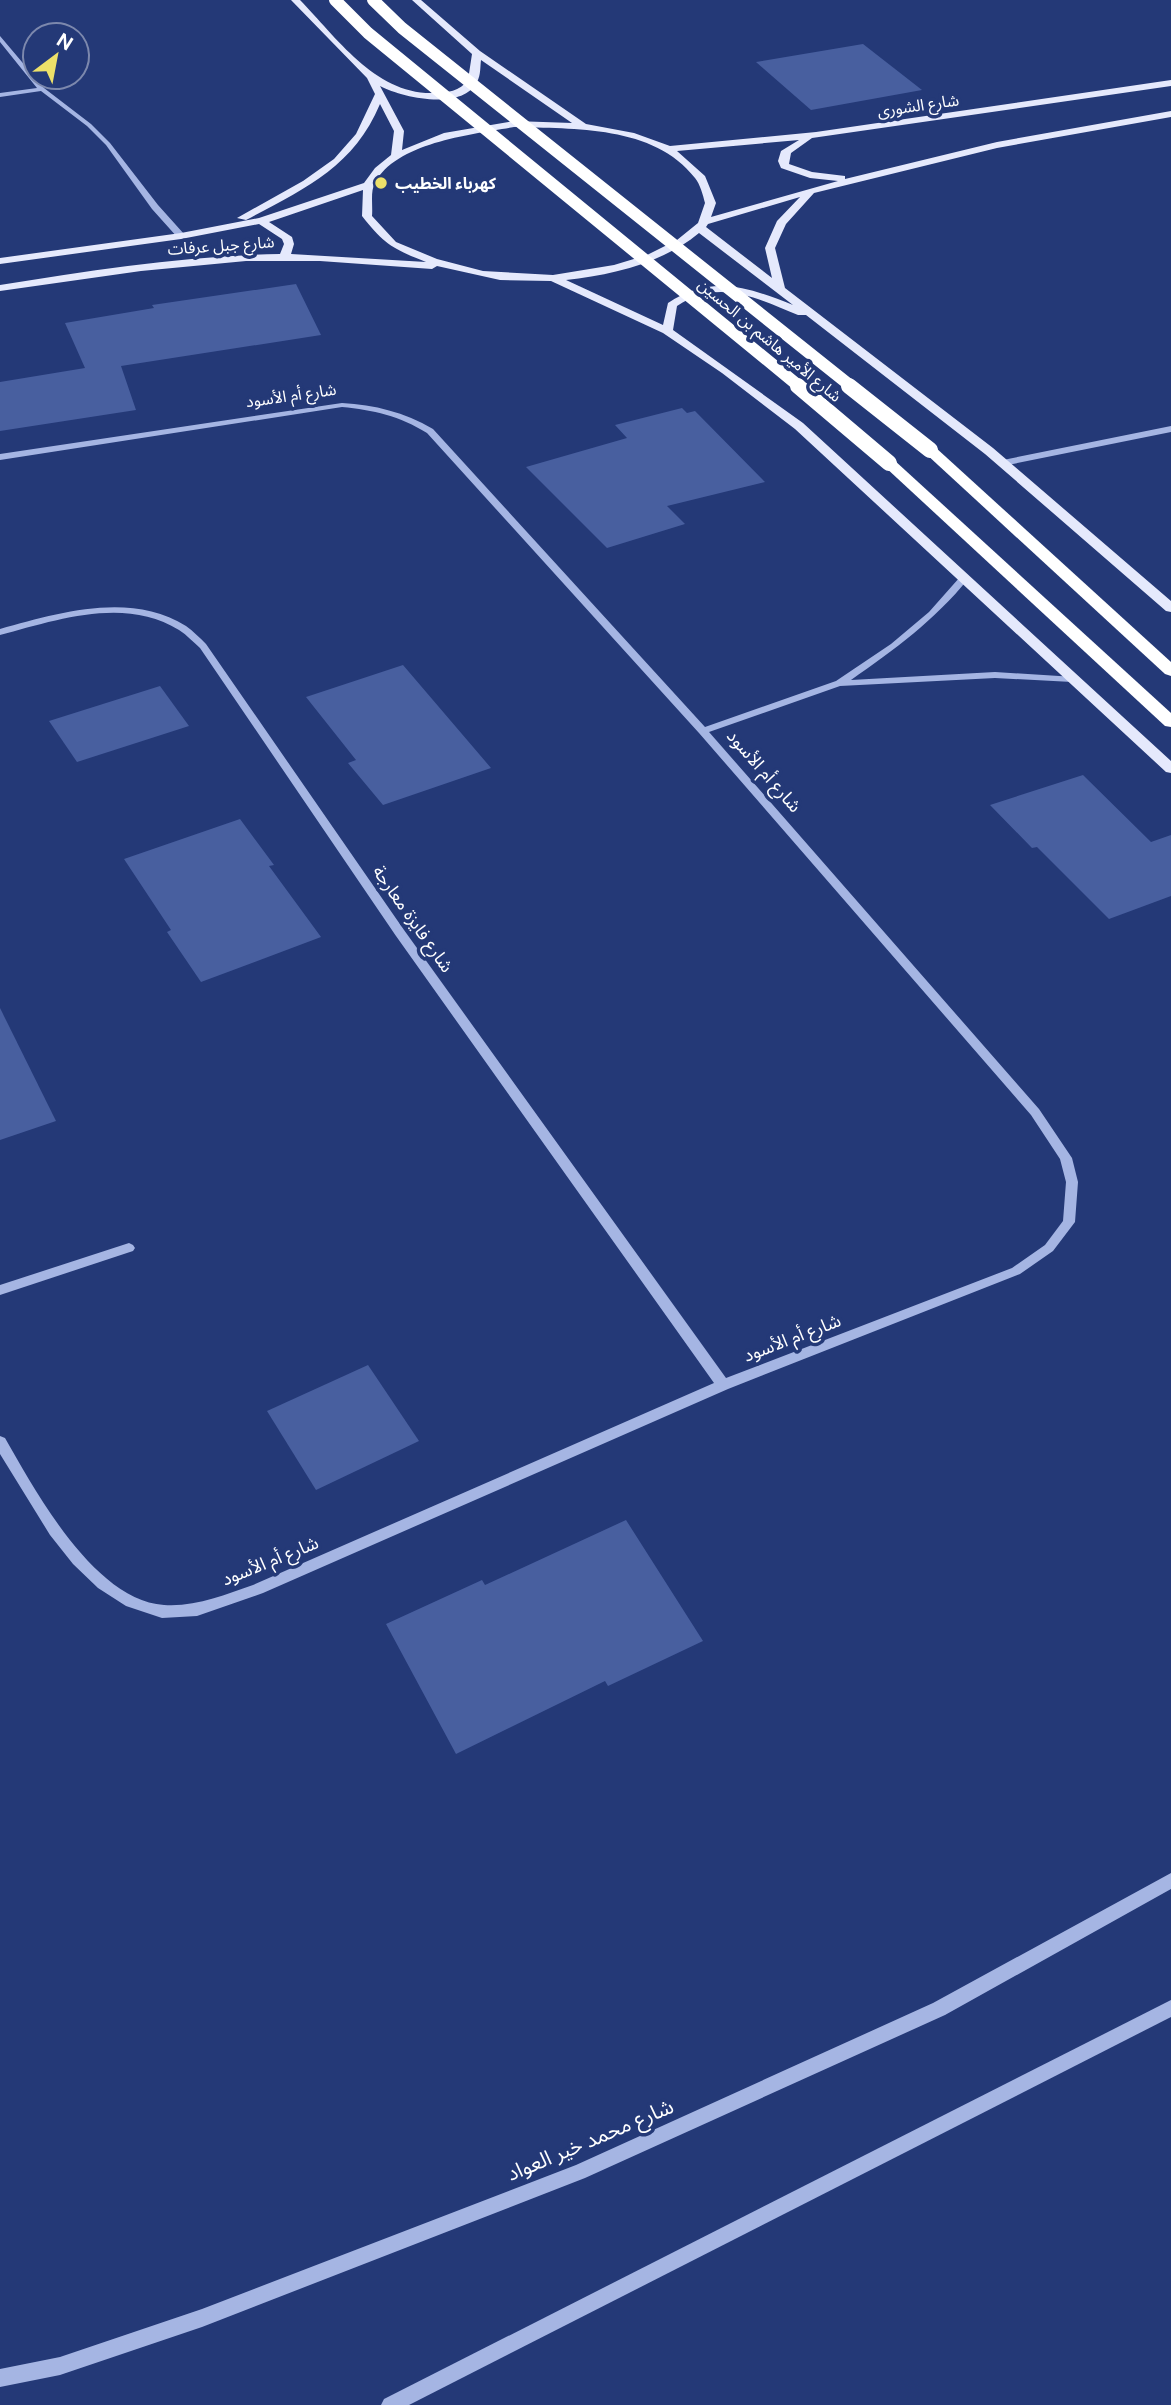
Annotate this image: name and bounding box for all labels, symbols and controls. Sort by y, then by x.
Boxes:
north arrow [21,21,91,91]
text: N [53,28,77,55]
street label: شارع الشورى [876,90,961,124]
place label: كهرباء الخطيب [395,174,497,193]
marker: كهرباء الخطيب [373,175,389,191]
street label: شارع جبل عرفات [167,232,275,262]
street label: شارع الأمير هاشم بن الحسين [692,275,845,408]
street label: شارع أم الأسود [245,380,338,414]
street label: شارع أم الأسود [720,725,806,819]
street label: شارع فايزة معارجة [366,861,458,978]
street label: شارع أم الأسود [740,1309,845,1369]
street label: شارع أم الأسود [218,1531,323,1593]
street label: شارع محمد خير العواد [503,2093,678,2189]

